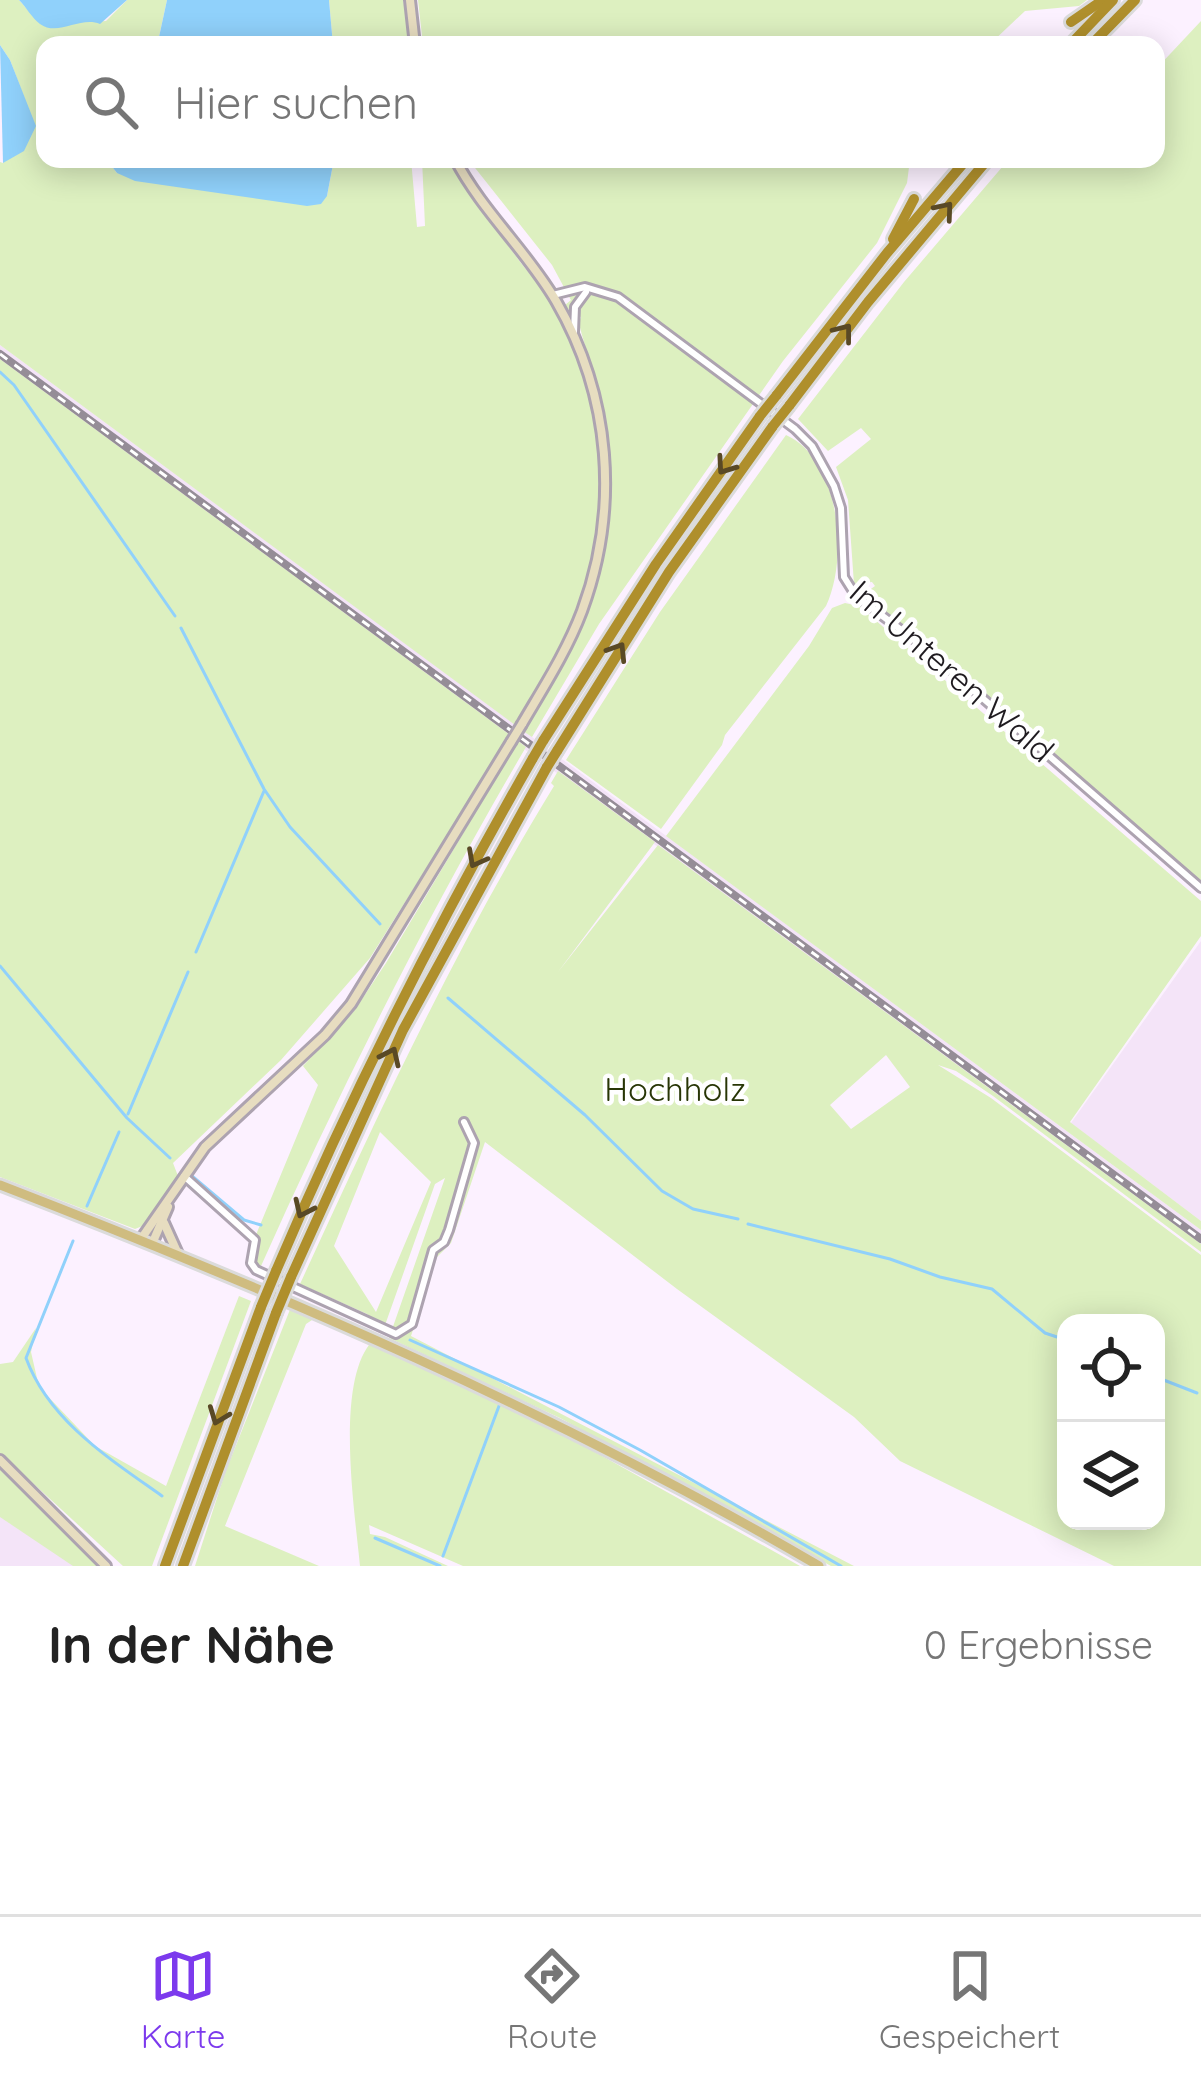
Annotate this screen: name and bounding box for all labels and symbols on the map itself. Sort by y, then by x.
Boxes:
one-way arrow [930,201,952,223]
one-way arrow [830,324,852,346]
one-way arrow [717,453,739,475]
street label: Im Unteren Wald [842,571,1063,770]
one-way arrow [604,642,626,664]
one-way arrow [467,847,490,868]
one-way arrow [376,1047,400,1068]
park label: Hochholz [604,1068,746,1109]
one-way arrow [294,1197,317,1218]
one-way arrow [208,1404,233,1425]

